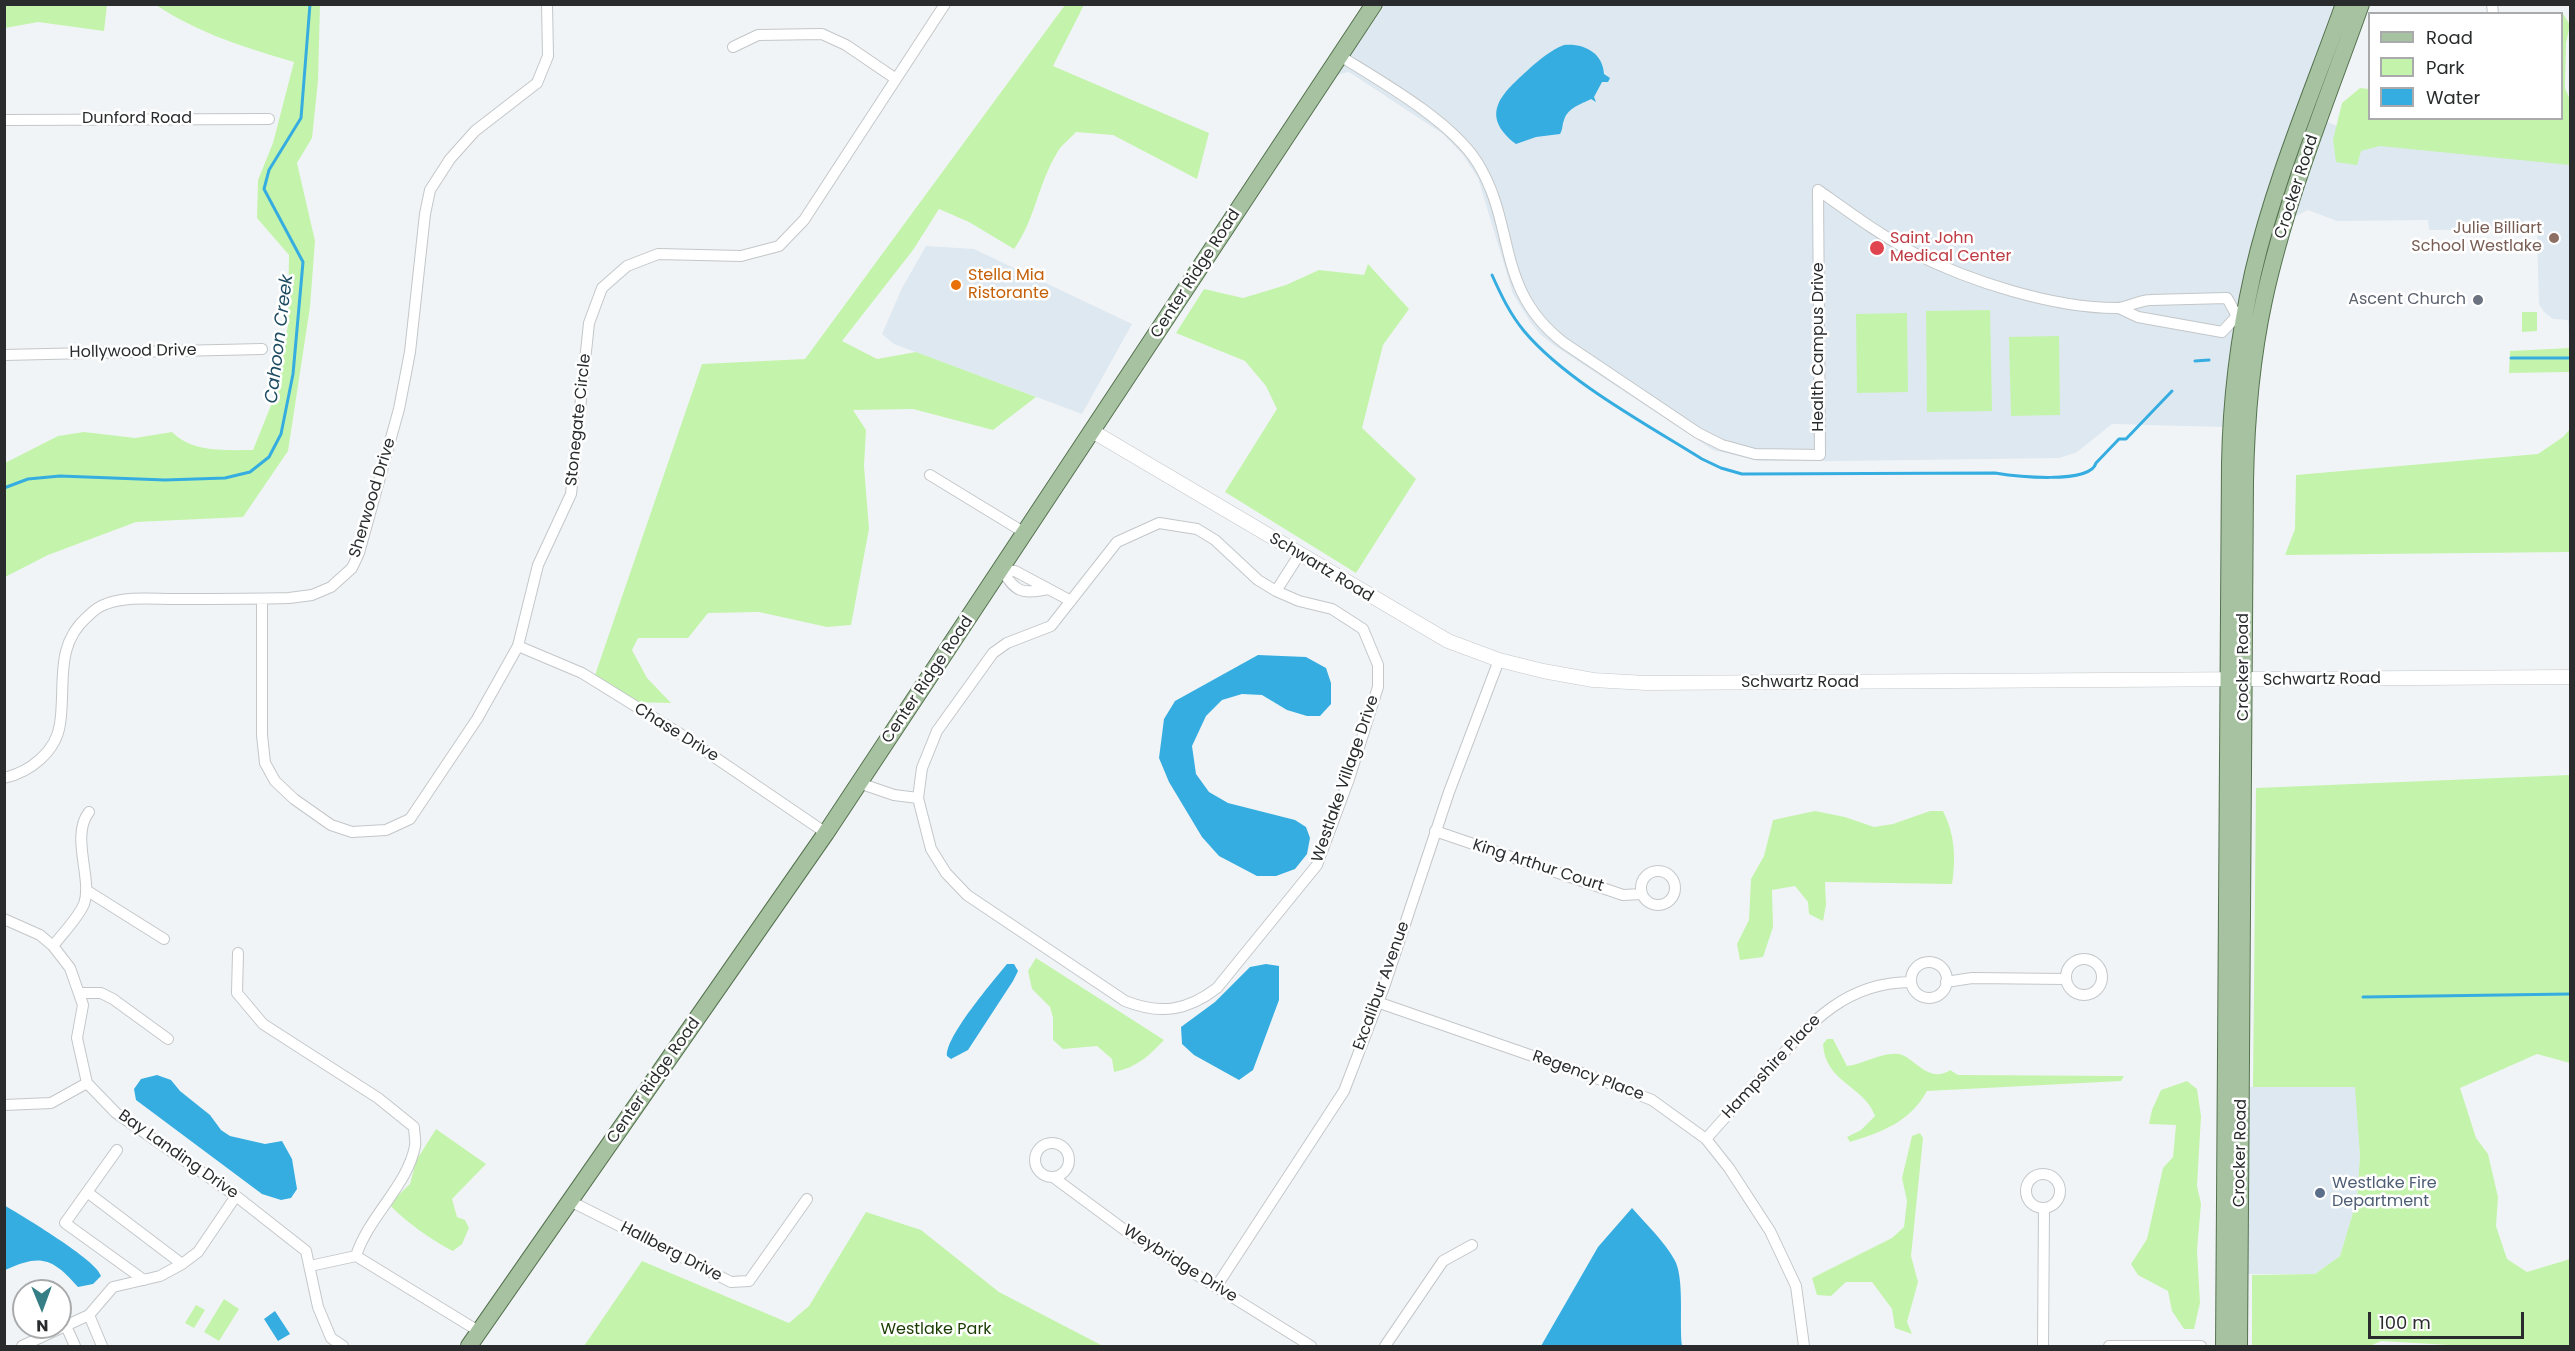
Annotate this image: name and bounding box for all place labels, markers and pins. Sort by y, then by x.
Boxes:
place label: Julie Billiart School Westlake [2411,219,2542,257]
place label: Saint John Medical Center [1890,229,2011,267]
marker: Julie Billiart School Westlake [2547,231,2561,245]
marker: Saint John Medical Center [1868,239,1886,257]
place label: Stella Mia Ristorante [968,266,1049,304]
marker: Stella Mia Ristorante [949,278,963,292]
place label: Ascent Church [2348,290,2466,310]
marker: Ascent Church [2471,293,2485,307]
place label: Westlake Fire Department [2332,1174,2437,1212]
marker: Westlake Fire Department [2313,1186,2327,1200]

